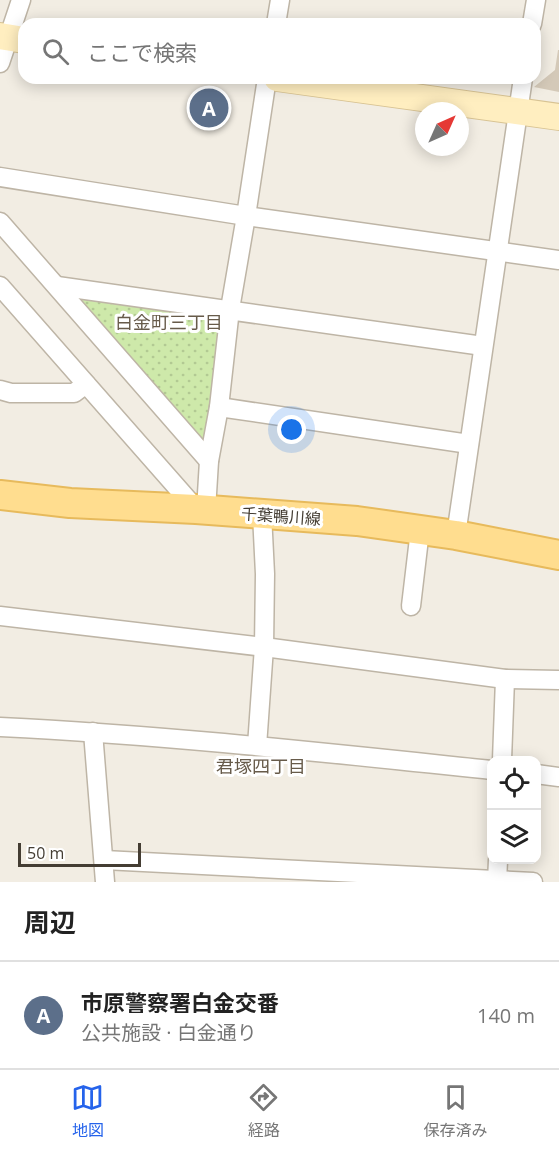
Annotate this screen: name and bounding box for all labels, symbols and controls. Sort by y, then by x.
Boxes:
search box [18,18,541,84]
icon: search [39,35,72,68]
text: ここで検索 [87,37,197,67]
pin: A [190,86,228,130]
north arrow [415,102,469,156]
district label: 白金町三丁目 [115,310,223,334]
your location [277,415,306,444]
street label: 千葉鴨川線 [240,502,322,530]
district label: 君塚四丁目 [216,754,306,778]
map controls [487,756,541,864]
button: locate [487,756,541,810]
button: layers [487,810,541,864]
scale bar [18,840,141,868]
text: 50 m [27,842,64,864]
text: 周辺 [24,904,76,940]
text: 市原警察署白金交番 [81,987,279,1017]
text: A [37,1002,50,1029]
text: 140 m [477,1002,535,1029]
text: 公共施設 · 白金通り [81,1019,257,1046]
tab: 地図 [71,1081,104,1141]
tab: 経路 [247,1081,280,1141]
tab: 保存済み [423,1081,487,1141]

